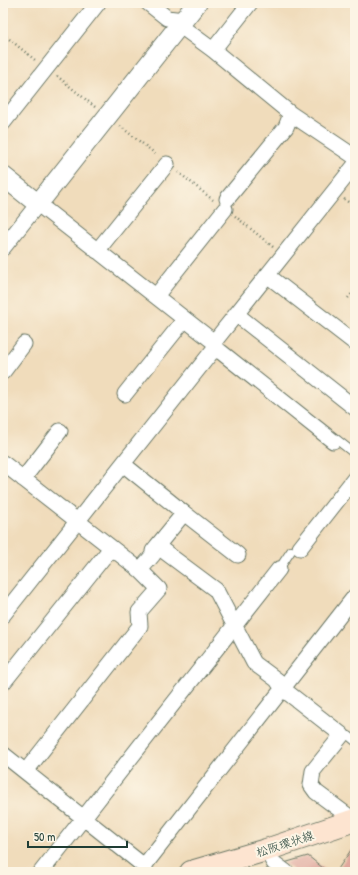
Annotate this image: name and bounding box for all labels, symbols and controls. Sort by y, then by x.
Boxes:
scale bar [28,823,127,849]
street label: 松阪環状線 [254,826,316,861]
text: 50 m [34,828,55,845]

